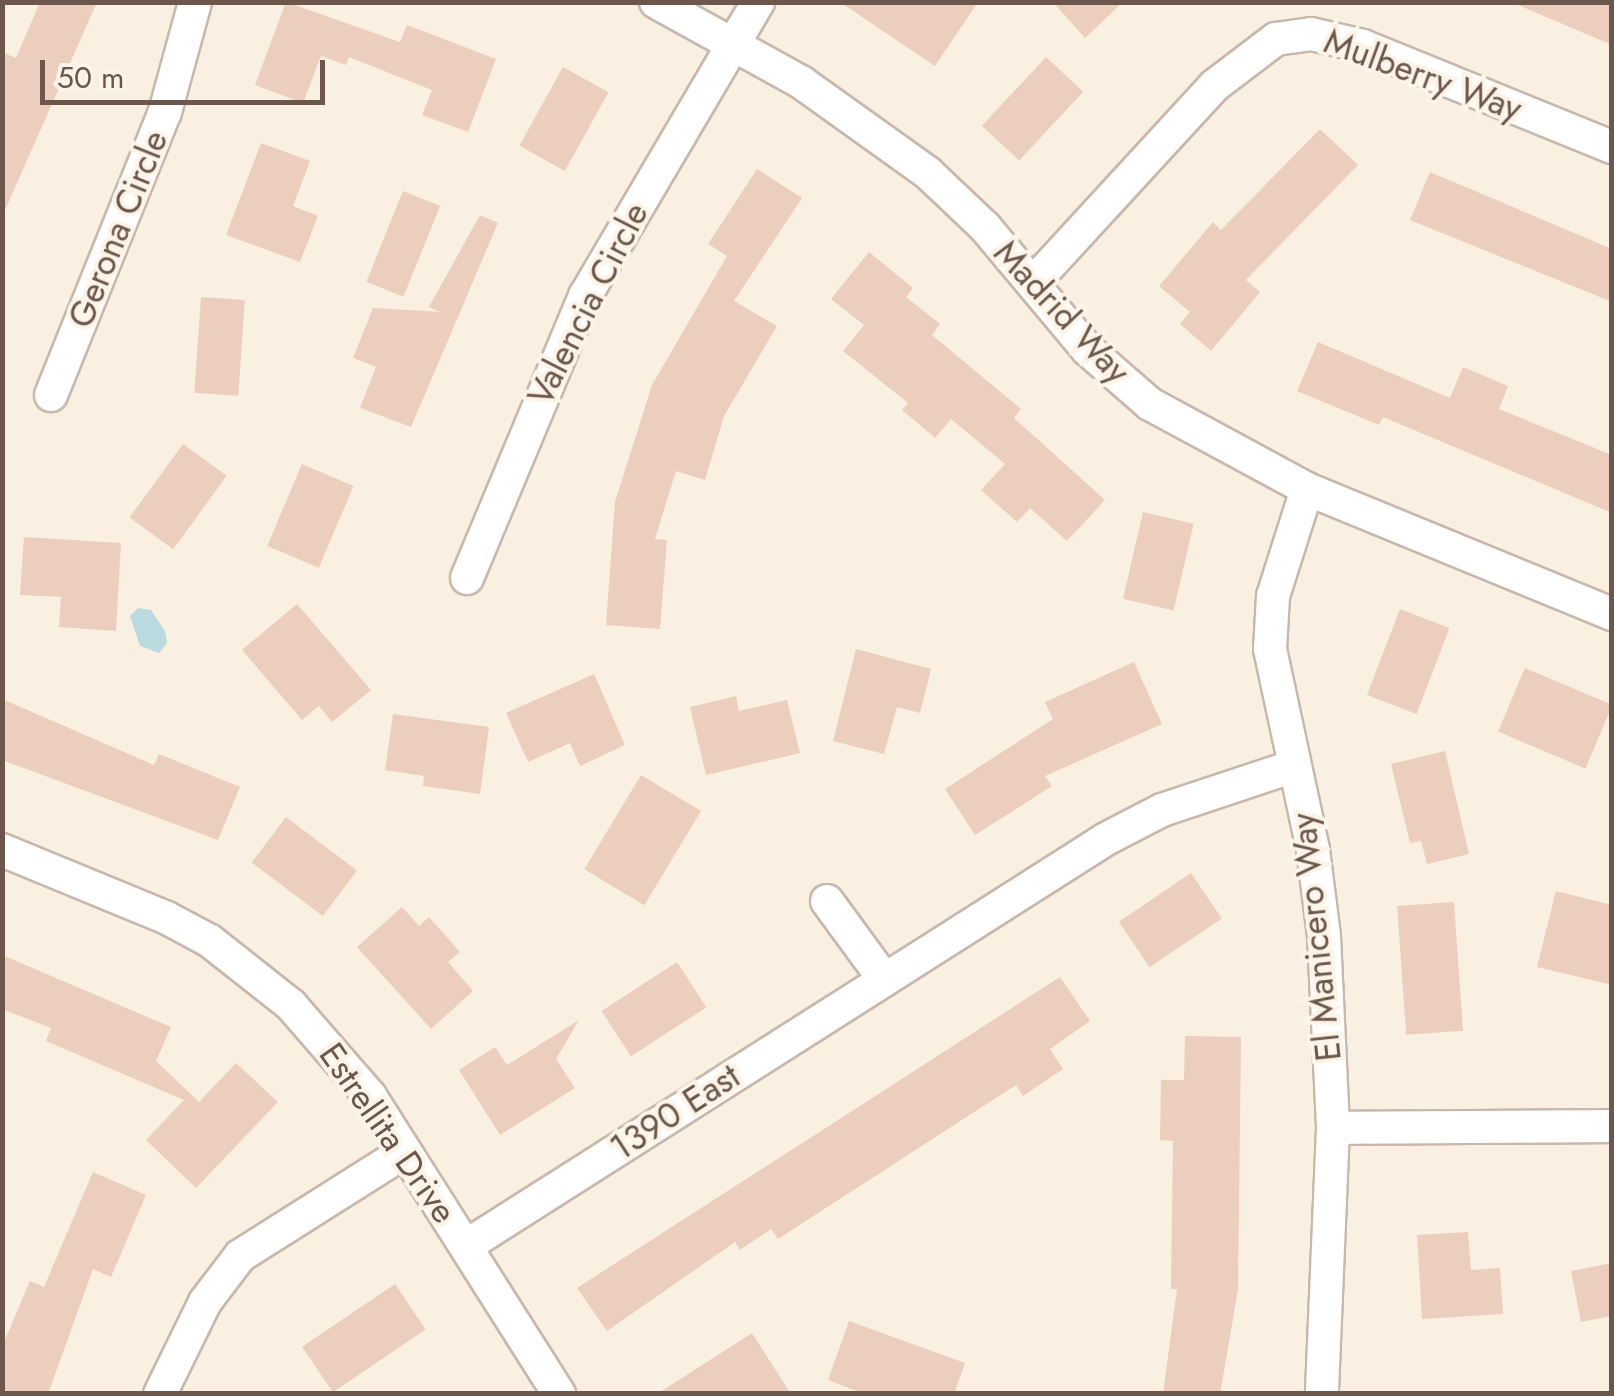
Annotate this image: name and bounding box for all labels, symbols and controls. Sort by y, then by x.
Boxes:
street label: Mulberry Way [1319,20,1527,130]
scale bar [45,40,330,102]
text: 50 m [57,56,124,99]
street label: Gerona Circle [59,124,177,334]
street label: Valencia Circle [519,196,657,412]
street label: Madrid Way [985,232,1139,392]
street label: El Manicero Way [1282,811,1350,1063]
street label: Estrellita Drive [311,1035,465,1231]
street label: 1390 East [603,1055,747,1169]

